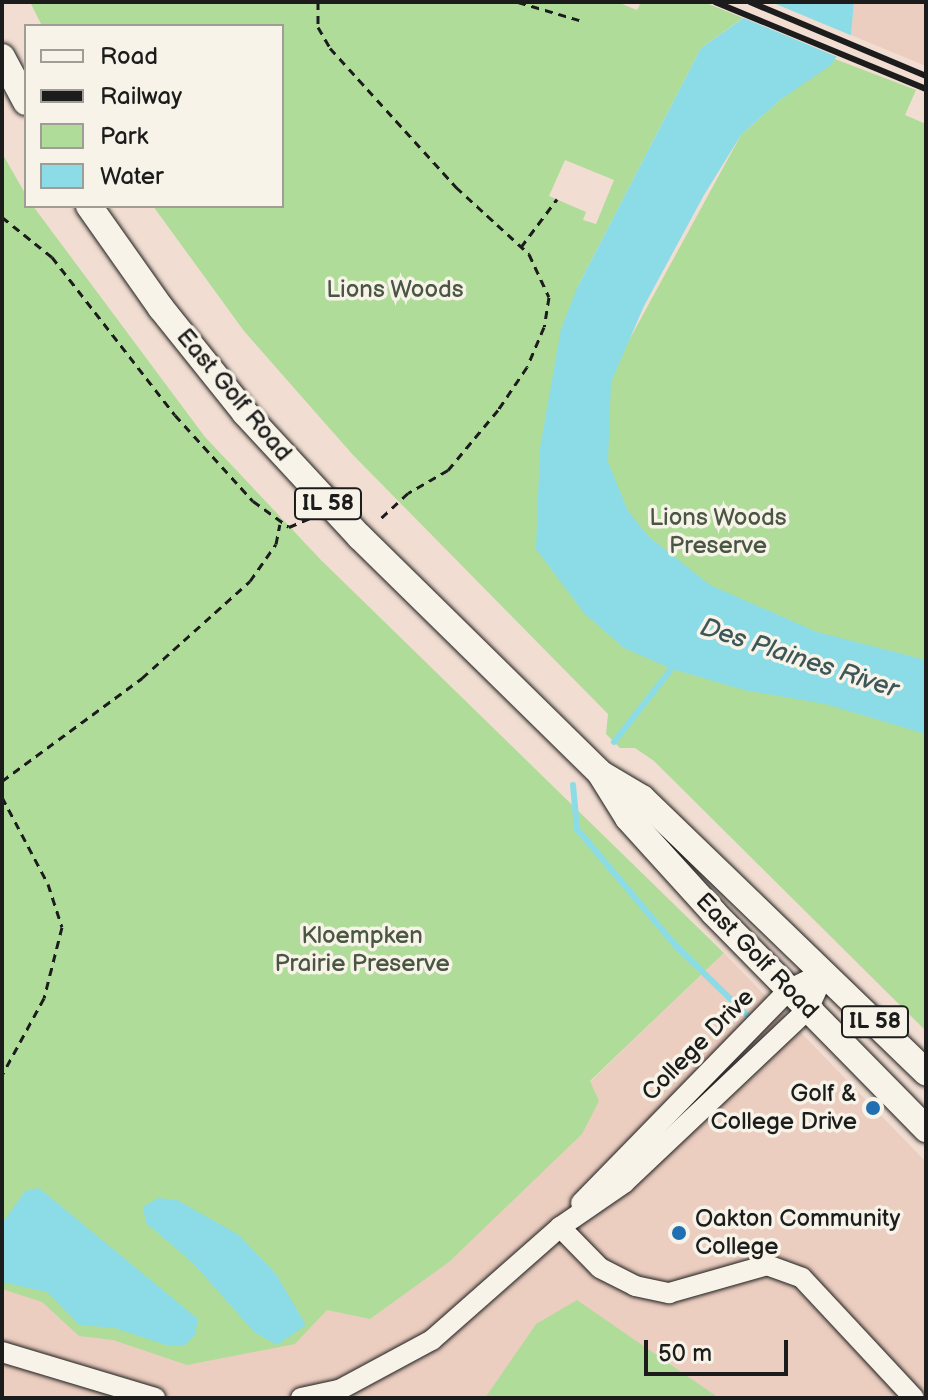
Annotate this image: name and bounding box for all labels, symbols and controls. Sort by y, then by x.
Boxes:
legend [24,24,284,208]
text: Road [100,42,158,71]
text: Railway [100,82,182,111]
text: Park [100,122,148,151]
text: Water [100,162,164,191]
park label: Lions Woods [326,276,464,304]
street label: East Golf Road [170,323,298,467]
road number: IL 58 [292,486,364,522]
park label: Lions Woods Preserve [649,504,787,560]
water label: Des Plaines River [696,612,902,706]
street label: East Golf Road [690,887,824,1025]
park label: Kloempken Prairie Preserve [274,922,450,978]
street label: College Drive [636,983,760,1107]
road number: IL 58 [839,1004,911,1040]
place label: Golf & College Drive [711,1080,857,1136]
marker: Golf & College Drive [864,1099,882,1117]
place label: Oakton Community College [695,1205,900,1261]
marker: Oakton Community College [670,1224,688,1242]
scale bar [648,1324,792,1374]
text: 50 m [658,1339,712,1368]

